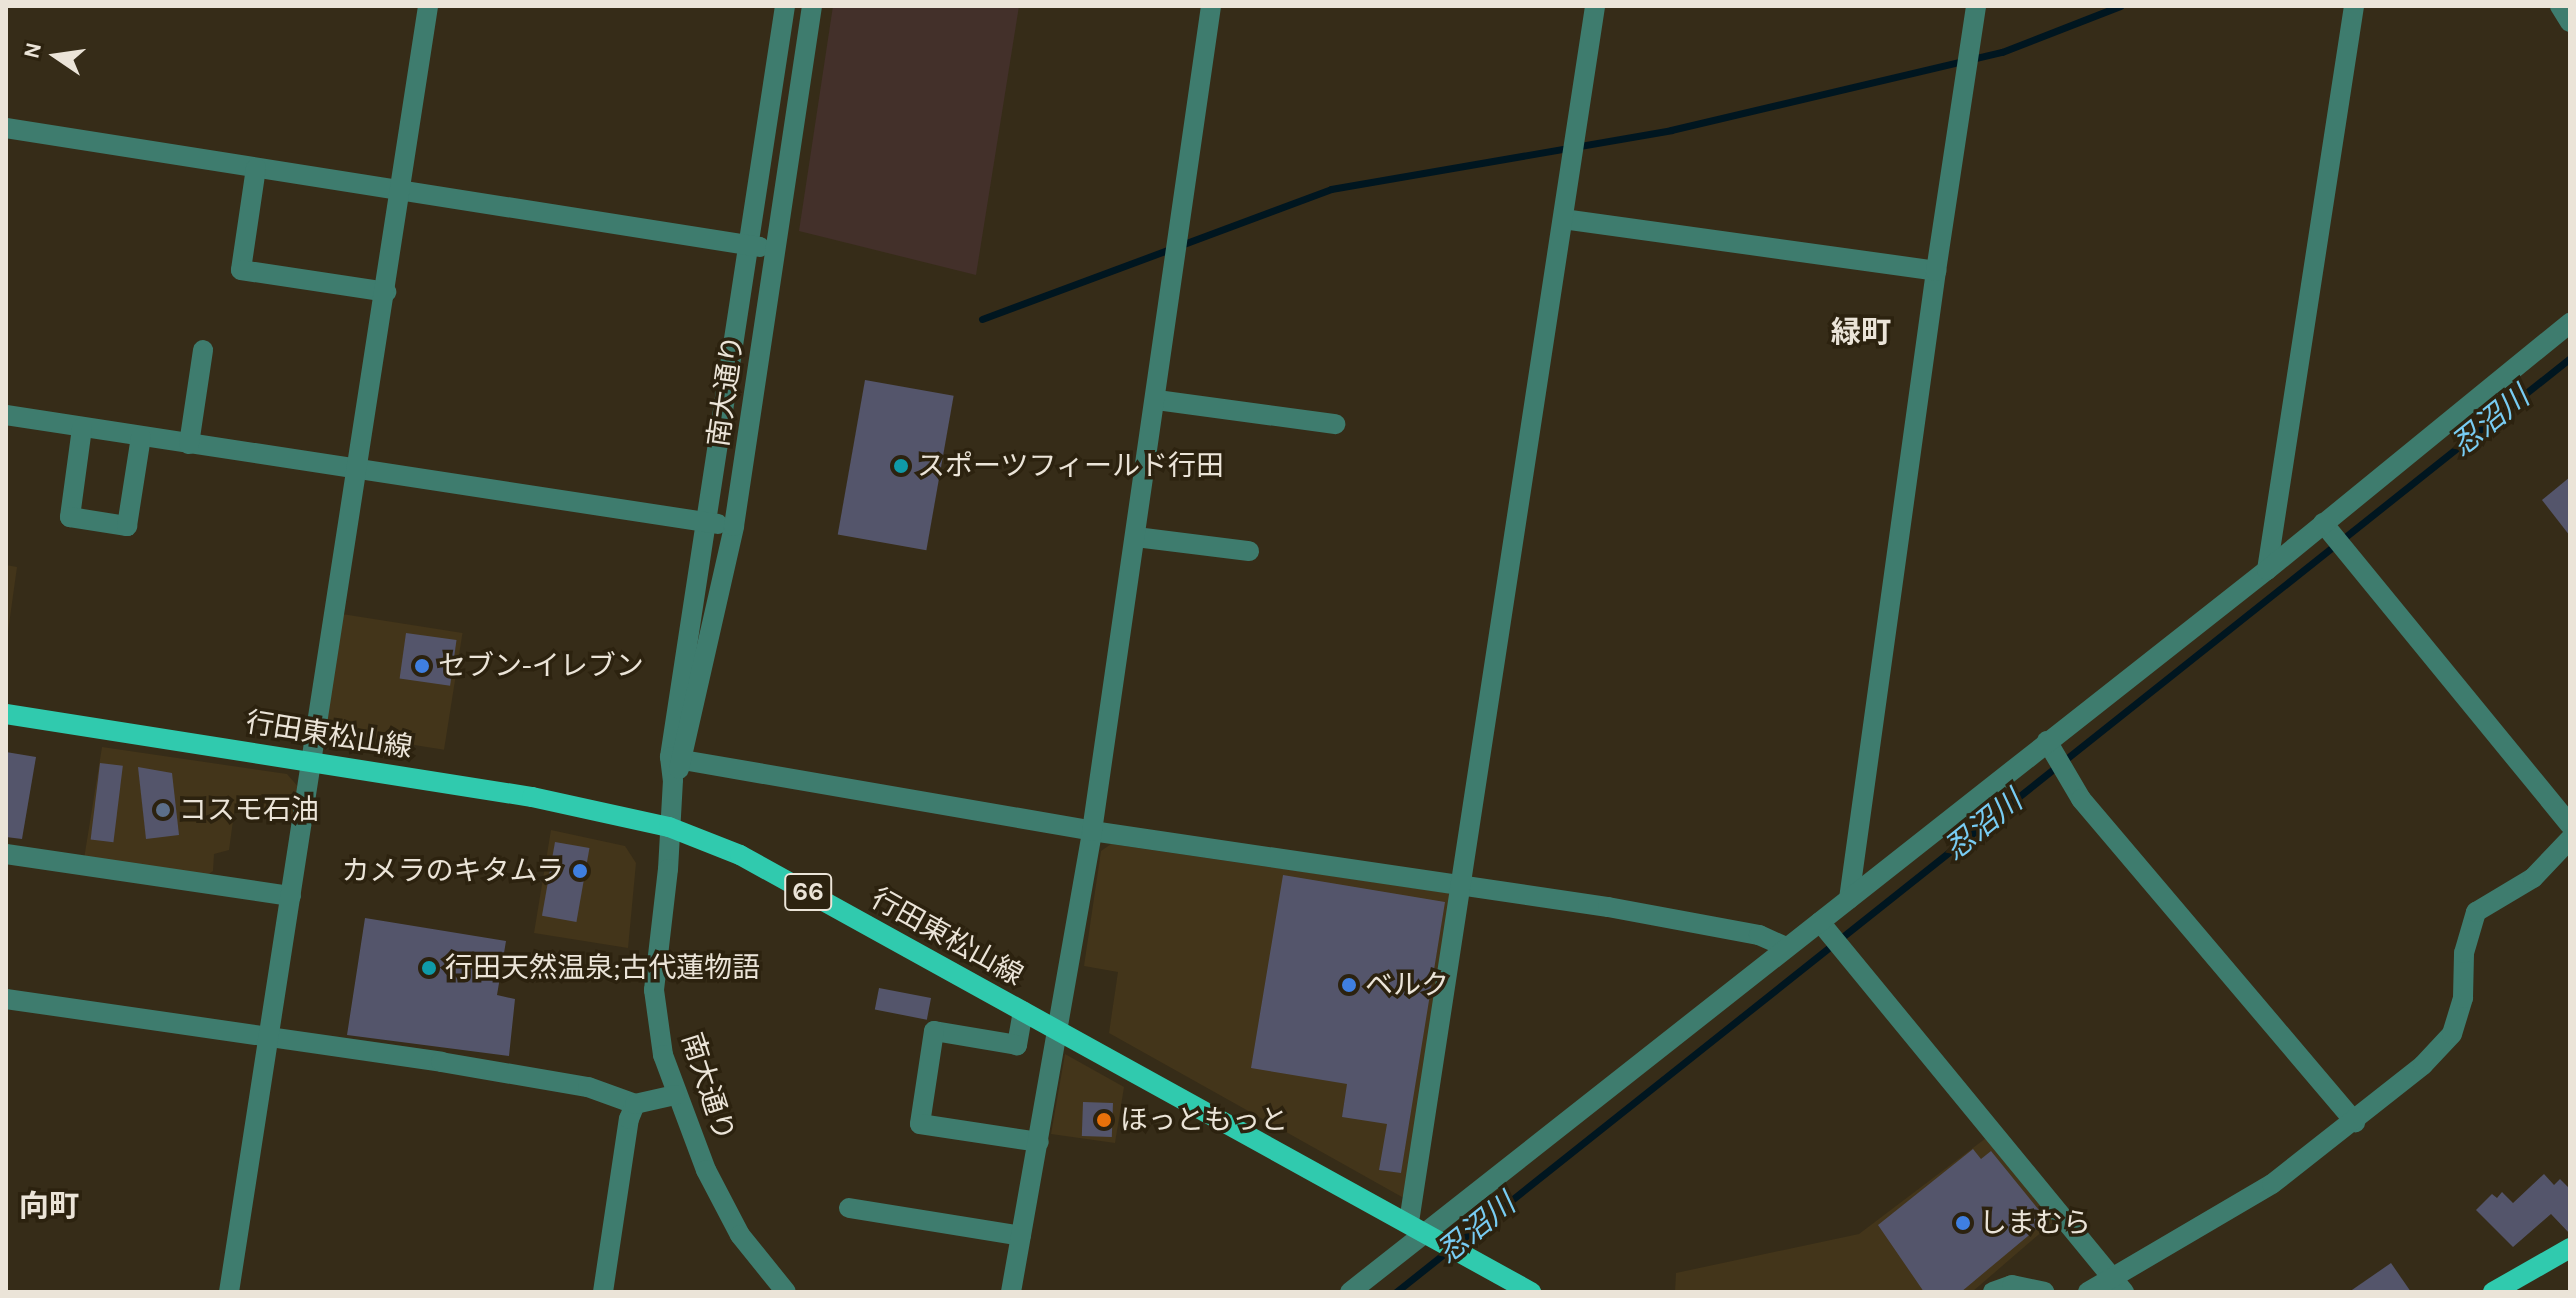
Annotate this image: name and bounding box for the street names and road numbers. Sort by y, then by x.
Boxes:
street label: 南大通り [702,333,750,449]
street label: 行田東松山線 [243,705,415,765]
road number: 66 [784,870,832,914]
street label: 行田東松山線 [865,882,1029,992]
street label: 南大通り [675,1029,741,1145]

